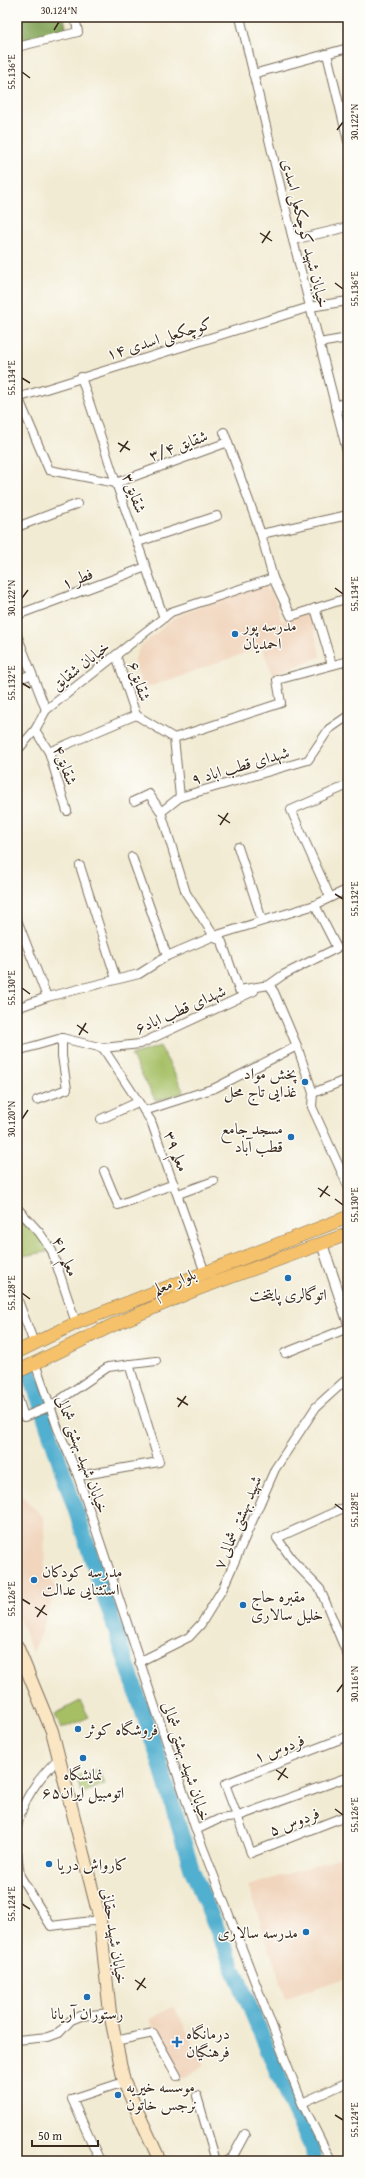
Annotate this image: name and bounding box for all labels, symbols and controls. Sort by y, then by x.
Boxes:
text: 30.124°N [41,3,78,18]
text: 55.136°E [4,54,19,90]
text: 30.122°N [347,103,362,140]
street label: خیابان شهید کوچکعلی اسدی [276,156,336,310]
text: 55.136°E [347,271,362,307]
street label: کوچکعلی اسدی ۱۴ [103,310,215,366]
text: 55.134°E [4,360,19,396]
street label: شقایق ۳/۴ [145,423,211,467]
street label: شقایق۳ [117,470,153,516]
street label: فطر ۱ [58,561,96,595]
text: 55.134°E [347,576,362,612]
text: 30.122°N [4,579,19,616]
place label: مدرسه پور احمدیان [241,613,297,655]
marker: مدرسه پور احمدیان [230,629,240,639]
street label: خیابان شقایق [45,634,115,696]
street label: شقایق۶ [122,658,158,704]
text: 55.132°E [4,665,19,701]
street label: شهدای قطب اباد ۹ [188,740,292,790]
street label: شقایق۴ [48,742,84,788]
text: 55.132°E [347,881,362,917]
text: 55.130°E [4,970,19,1006]
street label: شهدای قطب اباد۶ [131,978,229,1040]
place label: پخش مواد غذایی تاج محل [224,1061,298,1106]
marker: پخش مواد غذایی تاج محل [300,1077,310,1087]
text: 30.120°N [4,1100,19,1137]
place label: مسجد جامع قطب آباد [221,1116,283,1158]
street label: معلم ۳۹ [154,1127,196,1177]
marker: مسجد جامع قطب آباد [286,1132,296,1142]
text: 55.130°E [347,1187,362,1223]
street label: معلم ۴۱ [42,1232,86,1282]
street label: بلوار معلم [148,1261,201,1305]
marker: اتوگالری پایتخت [283,1273,293,1283]
text: 55.128°E [4,1275,19,1311]
place label: اتوگالری پایتخت [249,1282,327,1306]
street label: خیابان شهید بهشتی شمالی [50,1391,116,1517]
street label: شهید بهشتی شمالی ۷ [206,1471,268,1573]
text: 55.128°E [347,1492,362,1528]
place label: مدرسه کودکان استثنایی عدالت [42,1559,123,1601]
marker: مدرسه کودکان استثنایی عدالت [29,1575,39,1585]
text: 55.126°E [4,1581,19,1617]
place label: مقبره حاج خلیل سالاری [251,1584,323,1626]
marker: مقبره حاج خلیل سالاری [238,1600,248,1610]
text: 30.116°N [347,1665,362,1702]
street label: خیابان شهید بهشتی شمالی [156,1698,218,1824]
place label: فروشگاه کوثر [84,1717,158,1741]
marker: فروشگاه کوثر [73,1724,83,1734]
street label: فردوس ۱ [250,1727,308,1769]
marker: نمایشگاه اتومبیل ایران۶۵ [78,1753,88,1763]
place label: نمایشگاه اتومبیل ایران۶۵ [42,1762,124,1804]
text: 55.126°E [347,1797,362,1833]
street label: فردوس ۵ [265,1800,323,1842]
place label: کارواش دریا [57,1852,127,1876]
marker: کارواش دریا [44,1859,54,1869]
text: 55.124°E [4,1886,19,1922]
street label: خیابان شهید حقانی [96,1886,134,1986]
place label: مدرسه سالاری [218,1920,298,1944]
marker: مدرسه سالاری [301,1927,311,1937]
marker: رستوران آریانا [82,1992,92,2002]
place label: رستوران آریانا [51,2001,123,2025]
place label: درمانگاه فرهنگیان [186,2021,230,2063]
marker: درمانگاه فرهنگیان [171,2036,183,2048]
place label: موسسه خیریه نرجس خاتون [126,2074,197,2116]
marker: موسسه خیریه نرجس خاتون [113,2090,123,2100]
text: 55.124°E [347,2102,362,2138]
scale bar [32,2122,98,2148]
text: 50 m [38,2127,62,2144]

